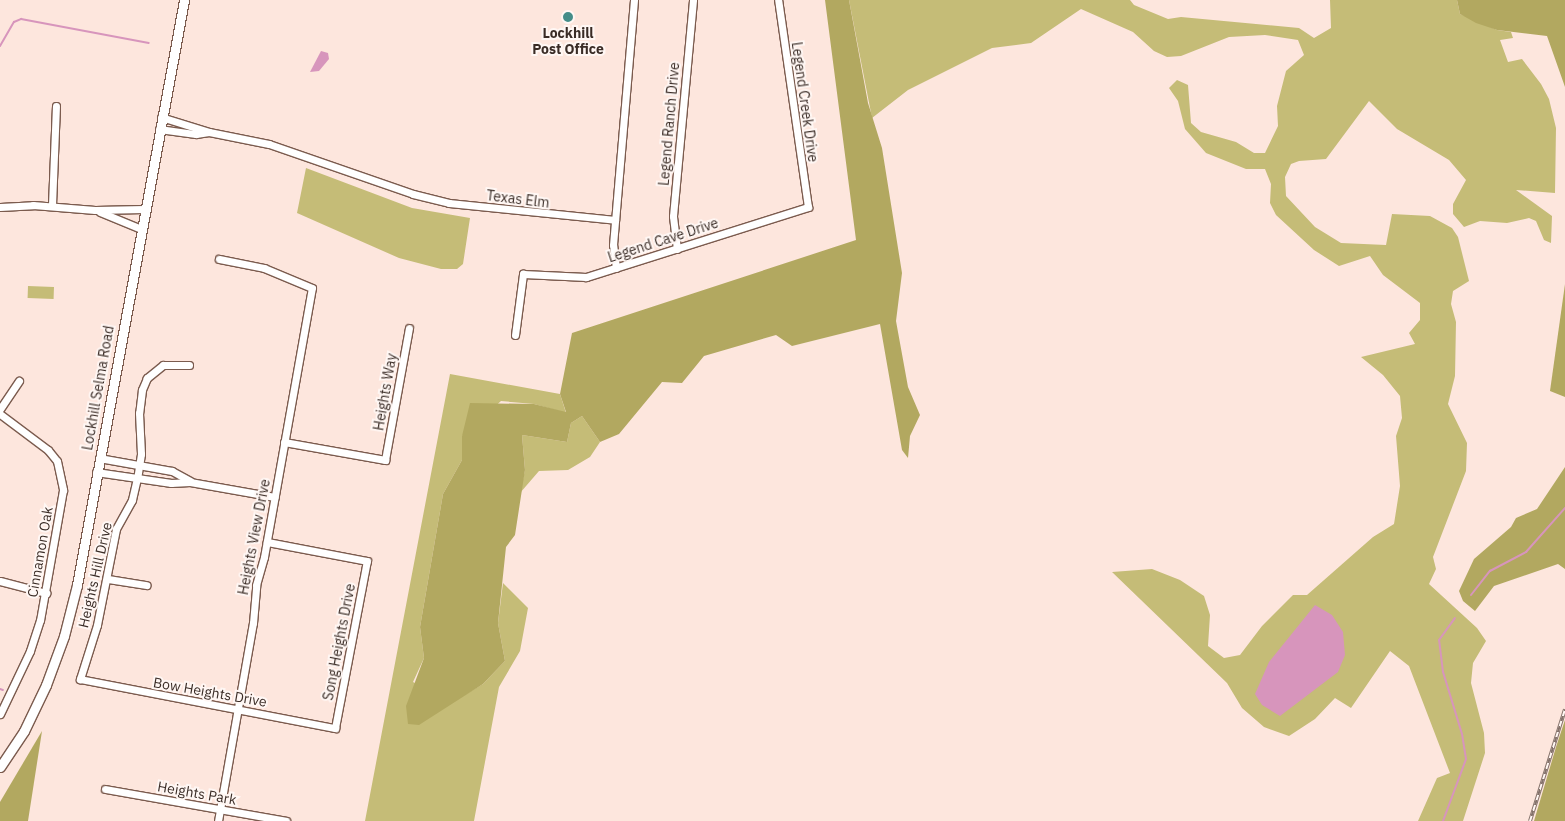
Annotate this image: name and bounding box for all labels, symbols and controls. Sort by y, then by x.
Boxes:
marker: Lockhill Post Office [562,11,574,23]
place label: Lockhill Post Office [532,25,604,58]
street label: Legend Creek Drive [788,41,822,163]
street label: Legend Ranch Drive [655,62,683,186]
street label: Texas Elm [485,187,551,211]
street label: Legend Cave Drive [606,214,720,266]
street label: Lockhill Selma Road [79,324,117,452]
street label: Heights Way [370,352,400,432]
street label: Heights View Drive [235,478,273,596]
street label: Cinnamon Oak [24,505,56,599]
street label: Heights Hill Drive [75,520,115,630]
street label: Song Heights Drive [319,582,359,702]
street label: Bow Heights Drive [152,674,268,710]
street label: Heights Park [156,778,238,808]

